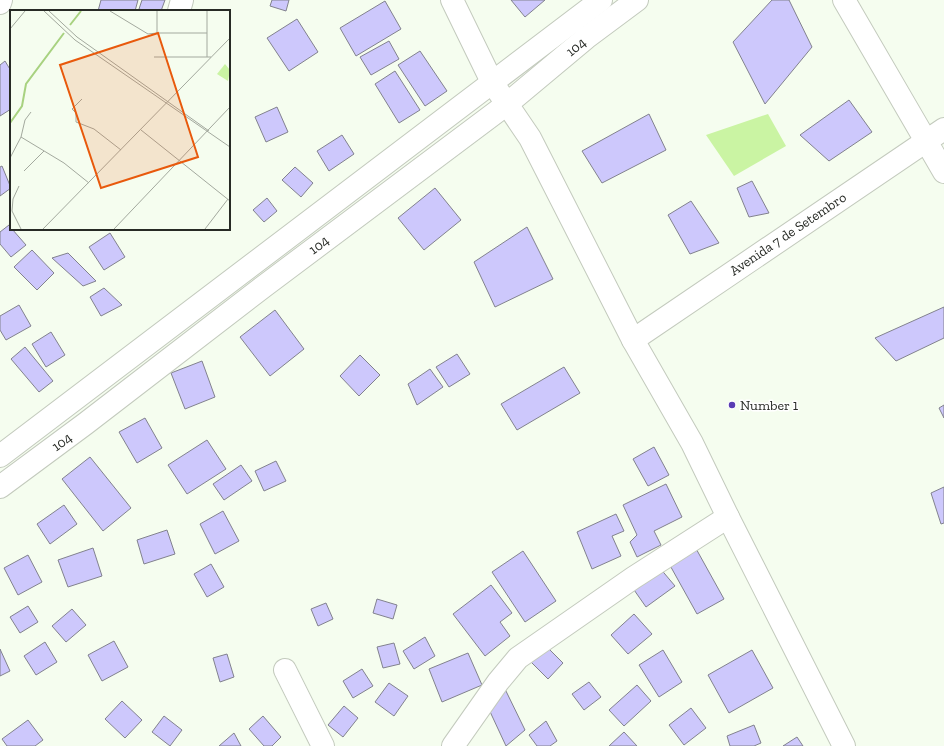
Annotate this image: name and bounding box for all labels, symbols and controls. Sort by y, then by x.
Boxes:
inset map [10,10,230,230]
street label: 104 [562,34,590,60]
street label: Avenida 7 de Setembro [726,189,850,279]
street label: 104 [305,232,333,258]
place label: Number 1 [740,397,799,414]
marker: Number 1 [727,400,737,410]
street label: 104 [49,429,76,455]

